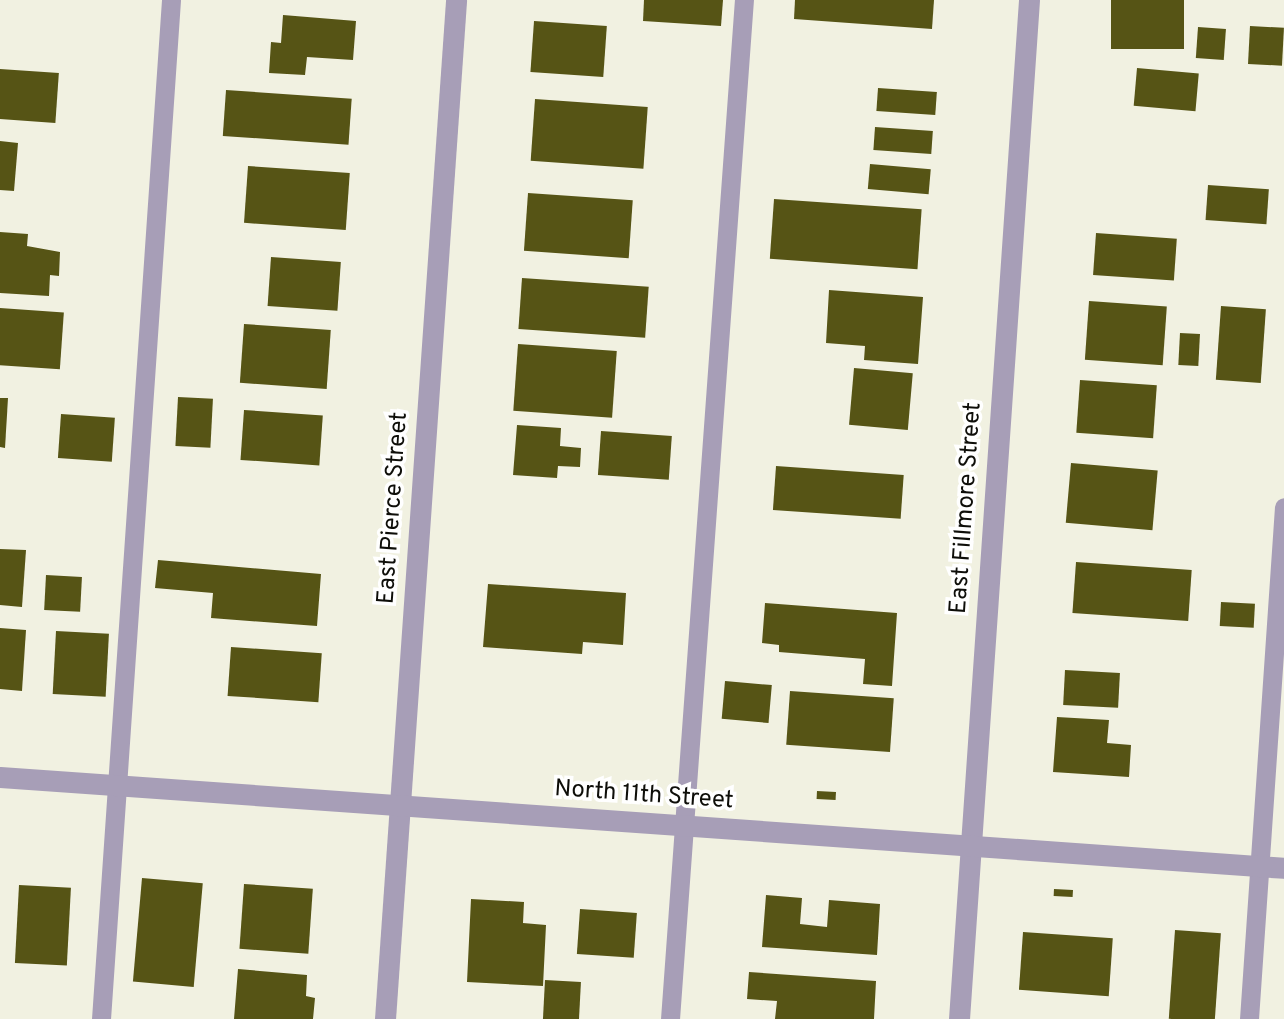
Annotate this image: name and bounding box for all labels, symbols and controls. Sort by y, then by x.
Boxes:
street label: East Fillmore Street [945,401,989,615]
street label: East Pierce Street [373,411,415,605]
street label: North 11th Street [553,775,735,817]

